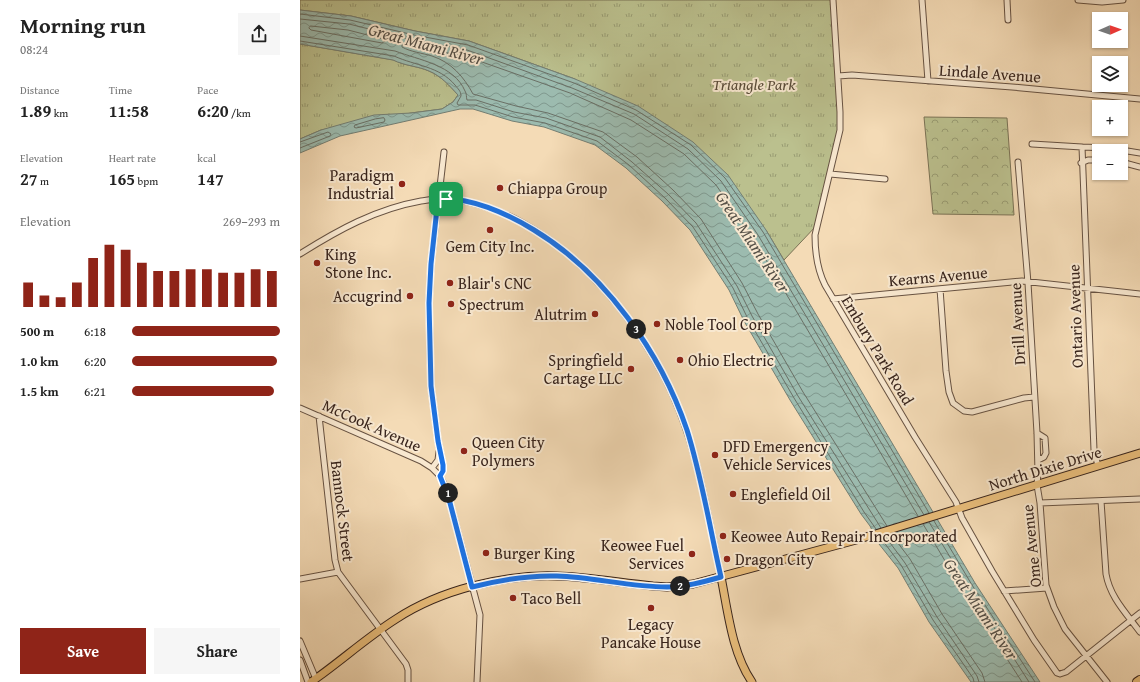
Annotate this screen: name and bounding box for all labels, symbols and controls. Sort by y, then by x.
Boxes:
text: Morning run [20,9,146,41]
north arrow [1092,12,1128,48]
map controls [1092,12,1128,180]
button: share [238,13,280,55]
water label: Great Miami River [366,16,487,71]
text: 08:24 [20,40,48,59]
button: layers [1092,56,1128,92]
street label: Lindale Avenue [938,57,1042,89]
park label: Triangle Park [712,72,796,96]
text: Distance [20,82,59,98]
text: Time [109,82,132,98]
text: Pace [197,82,218,98]
text: 1.89 [20,98,51,123]
text: 11:58 [109,98,149,123]
text: 6:20 [197,98,229,123]
button: + [1092,100,1128,136]
text: km [51,105,68,121]
text: /km [229,105,251,121]
button: − [1092,144,1128,180]
text: Elevation [20,150,63,166]
text: Heart rate [109,150,156,166]
text: kcal [197,150,216,166]
place label: Paradigm Industrial [328,163,395,205]
text: 27 [20,166,38,191]
text: 165 [109,166,135,191]
text: 147 [197,166,224,191]
text: m [38,173,49,189]
text: bpm [135,173,158,189]
place label: Chiappa Group [508,176,608,200]
marker: Paradigm Industrial [397,179,407,189]
pin [429,182,463,216]
marker: Chiappa Group [495,183,505,193]
water label: Great Miami River [710,186,797,298]
icon: arrive [435,188,457,210]
text: Elevation [20,212,71,231]
text: 269–293 m [223,212,280,231]
marker: Gem City Inc. [485,225,495,235]
place label: Gem City Inc. [446,234,534,258]
place label: King Stone Inc. [325,242,392,284]
marker: King Stone Inc. [312,258,322,268]
street label: Kearns Avenue [888,260,988,292]
street label: Ontario Avenue [1061,264,1089,368]
place label: Blair's CNC [458,271,532,295]
marker: Blair's CNC [445,278,455,288]
street label: Drill Avenue [1003,282,1031,366]
place label: Accugrind [333,284,402,308]
marker: Accugrind [405,291,415,301]
street label: Embury Park Road [836,291,920,410]
place label: Spectrum [459,292,524,316]
marker: Spectrum [446,299,456,309]
place label: Alutrim [534,302,587,326]
marker: Alutrim [590,309,600,319]
place label: Noble Tool Corp [665,312,773,336]
pin: 3 [626,319,646,339]
marker: Noble Tool Corp [652,319,662,329]
text: 3 [633,321,639,337]
text: 500 m [20,322,54,341]
text: 6:18 [84,322,106,341]
place label: Springfield Cartage LLC [544,348,623,390]
place label: Ohio Electric [688,348,774,372]
text: 1.0 km [20,352,59,371]
text: 6:20 [84,352,106,371]
marker: Ohio Electric [675,355,685,365]
marker: Springfield Cartage LLC [626,364,636,374]
text: 1.5 km [20,382,59,401]
text: 6:21 [84,382,106,401]
street label: McCook Avenue [319,392,425,458]
place label: Queen City Polymers [472,430,545,472]
place label: DFD Emergency Vehicle Services [723,434,831,476]
street label: North Dixie Drive [985,439,1105,497]
marker: Queen City Polymers [459,446,469,456]
marker: DFD Emergency Vehicle Services [710,450,720,460]
street label: Bannock Street [325,459,361,563]
place label: Englefield Oil [741,482,831,506]
pin: 1 [438,483,458,503]
text: 1 [445,485,451,501]
marker: Englefield Oil [728,489,738,499]
street label: Ome Avenue [1015,503,1047,589]
place label: Keowee Auto Repair Incorporated [731,524,957,548]
marker: Keowee Auto Repair Incorporated [718,531,728,541]
place label: Keowee Fuel Services [601,533,685,575]
place label: Burger King [494,541,575,565]
place label: Dragon City [735,547,814,571]
marker: Burger King [481,548,491,558]
marker: Keowee Fuel Services [687,549,697,559]
water label: Great Miami River [938,553,1025,665]
marker: Dragon City [722,554,732,564]
pin: 2 [670,576,690,596]
text: 2 [677,578,683,594]
place label: Taco Bell [521,586,582,610]
marker: Taco Bell [508,593,518,603]
marker: Legacy Pancake House [646,603,656,613]
place label: Legacy Pancake House [601,612,701,654]
button: Save [20,628,146,674]
button: Share [154,628,280,674]

